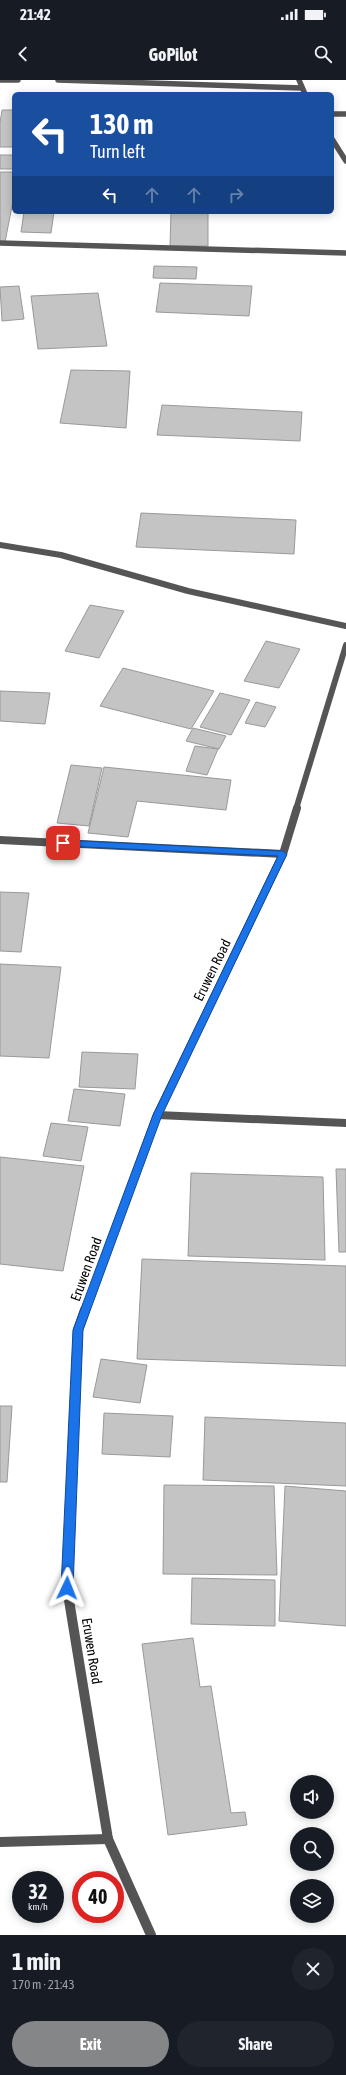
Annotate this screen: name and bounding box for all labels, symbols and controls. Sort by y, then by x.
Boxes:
text: 21:42 [20,6,51,23]
icon: back [12,43,34,65]
icon: search [312,43,334,65]
text: GoPilot [148,44,198,65]
icon: left [24,108,76,160]
text: 130 m [90,108,153,140]
text: Turn left [90,141,145,162]
icon: left [99,184,121,206]
icon: ahead [141,184,163,206]
icon: ahead [183,184,205,206]
icon: right [225,184,247,206]
pin [46,826,80,860]
icon: arrive [52,832,74,854]
street label: Eruwen Road [190,936,234,1004]
street label: Eruwen Road [67,1235,105,1303]
position arrow [46,1567,88,1609]
street label: Eruwen Road [79,1617,105,1685]
map controls [290,1775,334,1923]
button: sound [290,1775,334,1819]
button: search [290,1827,334,1871]
speed limit sign: 40 [72,1871,124,1923]
button: layers [290,1879,334,1923]
text: 32 [29,1880,47,1903]
text: km/h [28,1901,48,1912]
text: 1 min [12,1948,61,1975]
button: close [292,1948,334,1990]
text: 170 m · 21:43 [12,1977,75,1992]
button: Exit [12,2021,169,2067]
button: Share [177,2021,334,2067]

